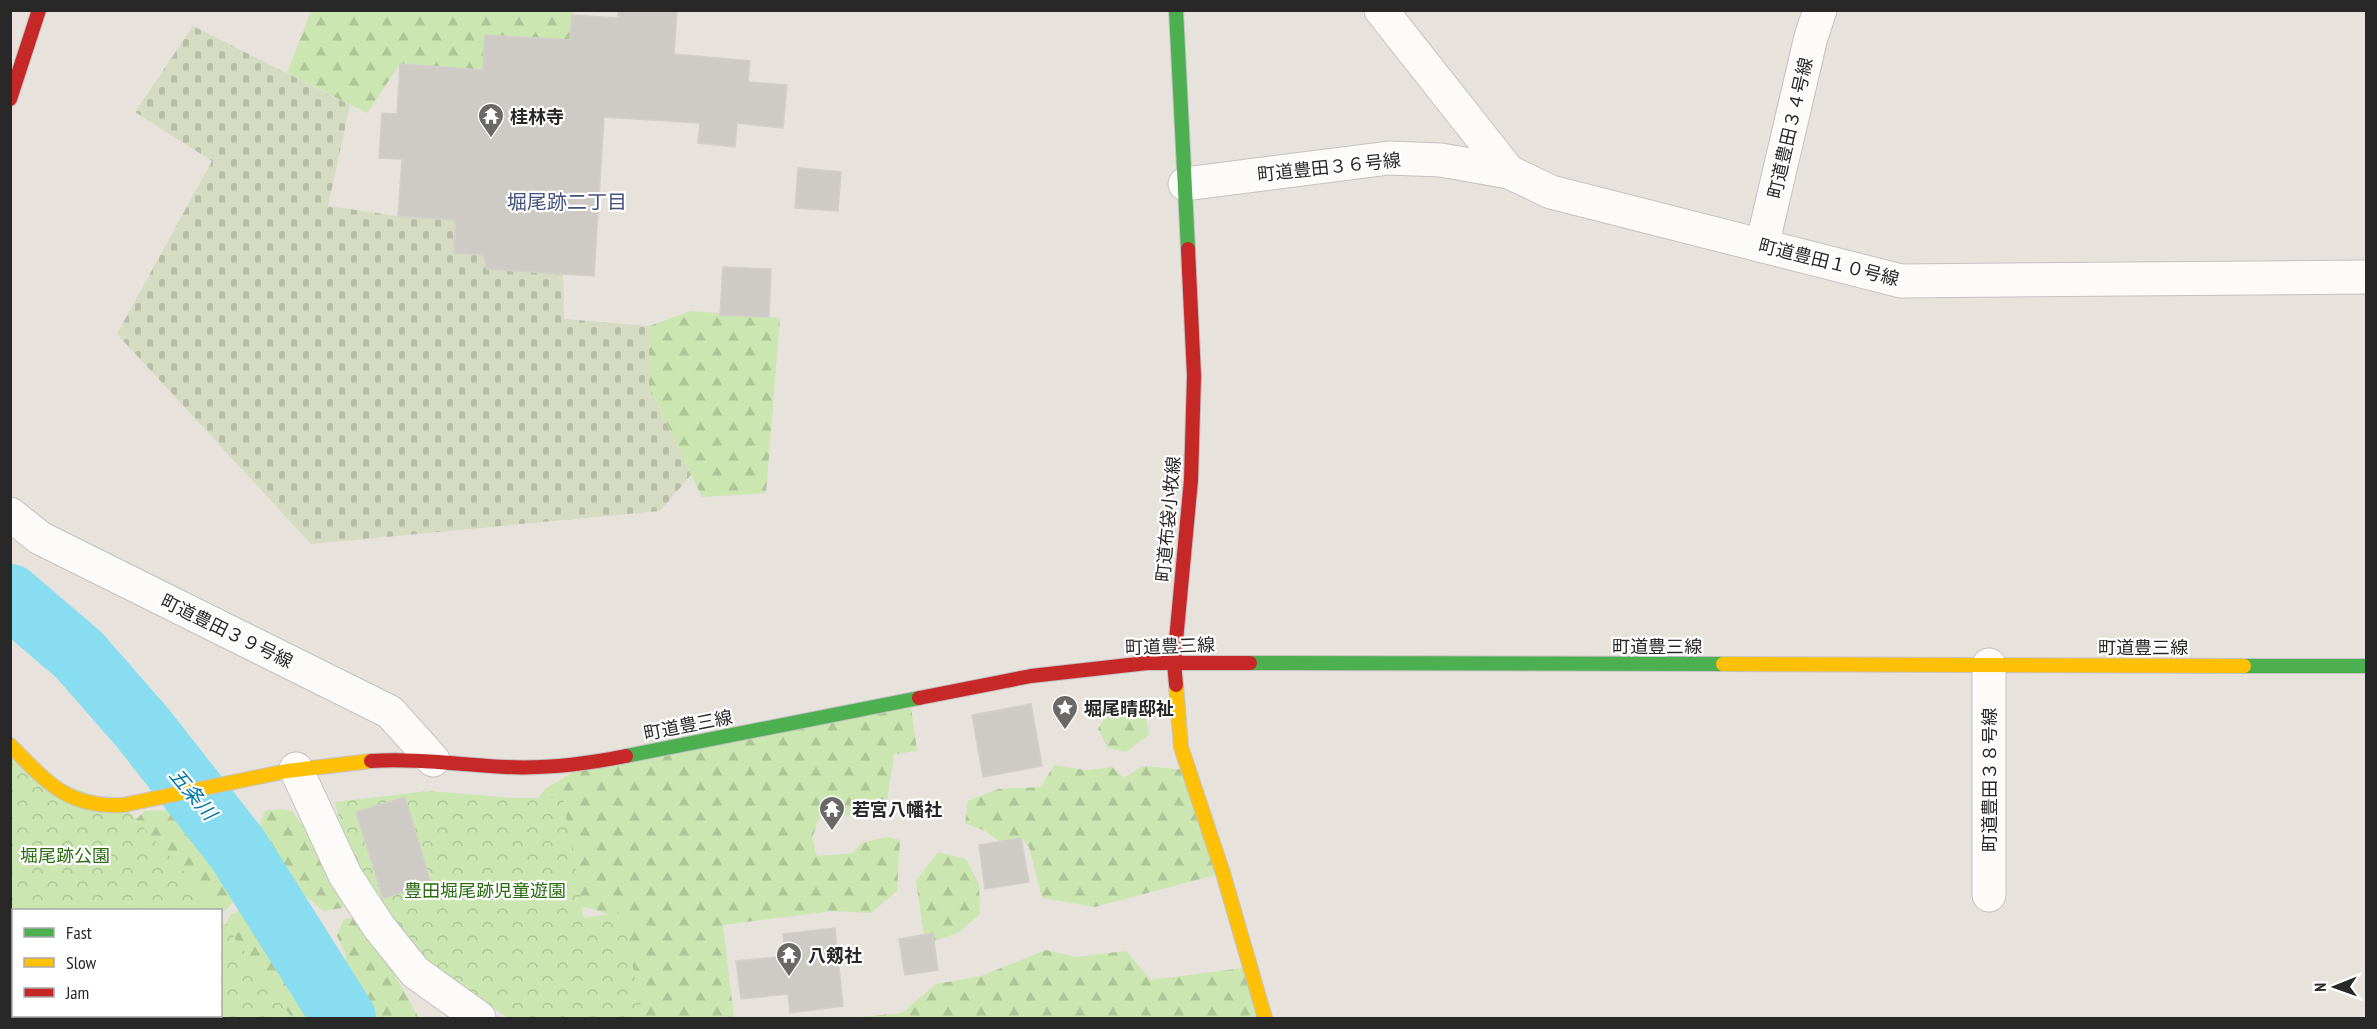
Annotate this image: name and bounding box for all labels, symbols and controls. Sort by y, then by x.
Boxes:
street label: 町道豊田３４号線 [1763,55,1817,201]
temple icon: 桂林寺 [476,101,506,139]
place label: 桂林寺 [510,105,564,128]
street label: 町道豊田３６号線 [1256,148,1402,186]
district label: 堀尾跡二丁目 [507,189,627,215]
street label: 町道豊田１０号線 [1756,233,1902,291]
street label: 町道布袋小牧線 [1151,455,1185,583]
street label: 町道豊田３９号線 [157,589,297,673]
street label: 町道豊三線 [1125,633,1215,659]
street label: 町道豊三線 [1612,635,1702,658]
street label: 町道豊三線 [2098,636,2188,659]
place icon: 堀尾晴邸祉 [1050,693,1080,731]
place label: 堀尾晴邸祉 [1084,697,1174,720]
street label: 町道豊三線 [642,705,734,745]
street label: 町道豊田３８号線 [1978,708,2001,852]
water label: 五条川 [164,763,224,827]
temple icon: 若宮八幡社 [817,794,847,832]
place label: 若宮八幡社 [852,798,942,821]
park label: 堀尾跡公園 [20,844,110,867]
park label: 豊田堀尾跡児童遊園 [404,879,566,902]
legend [12,909,222,1017]
text: Fast [66,921,92,944]
temple icon: 八剱社 [774,940,804,978]
place label: 八剱社 [808,944,862,967]
text: Slow [66,951,97,974]
north arrow [2305,957,2365,1017]
text: Jam [65,981,89,1004]
text: N [2310,983,2330,992]

